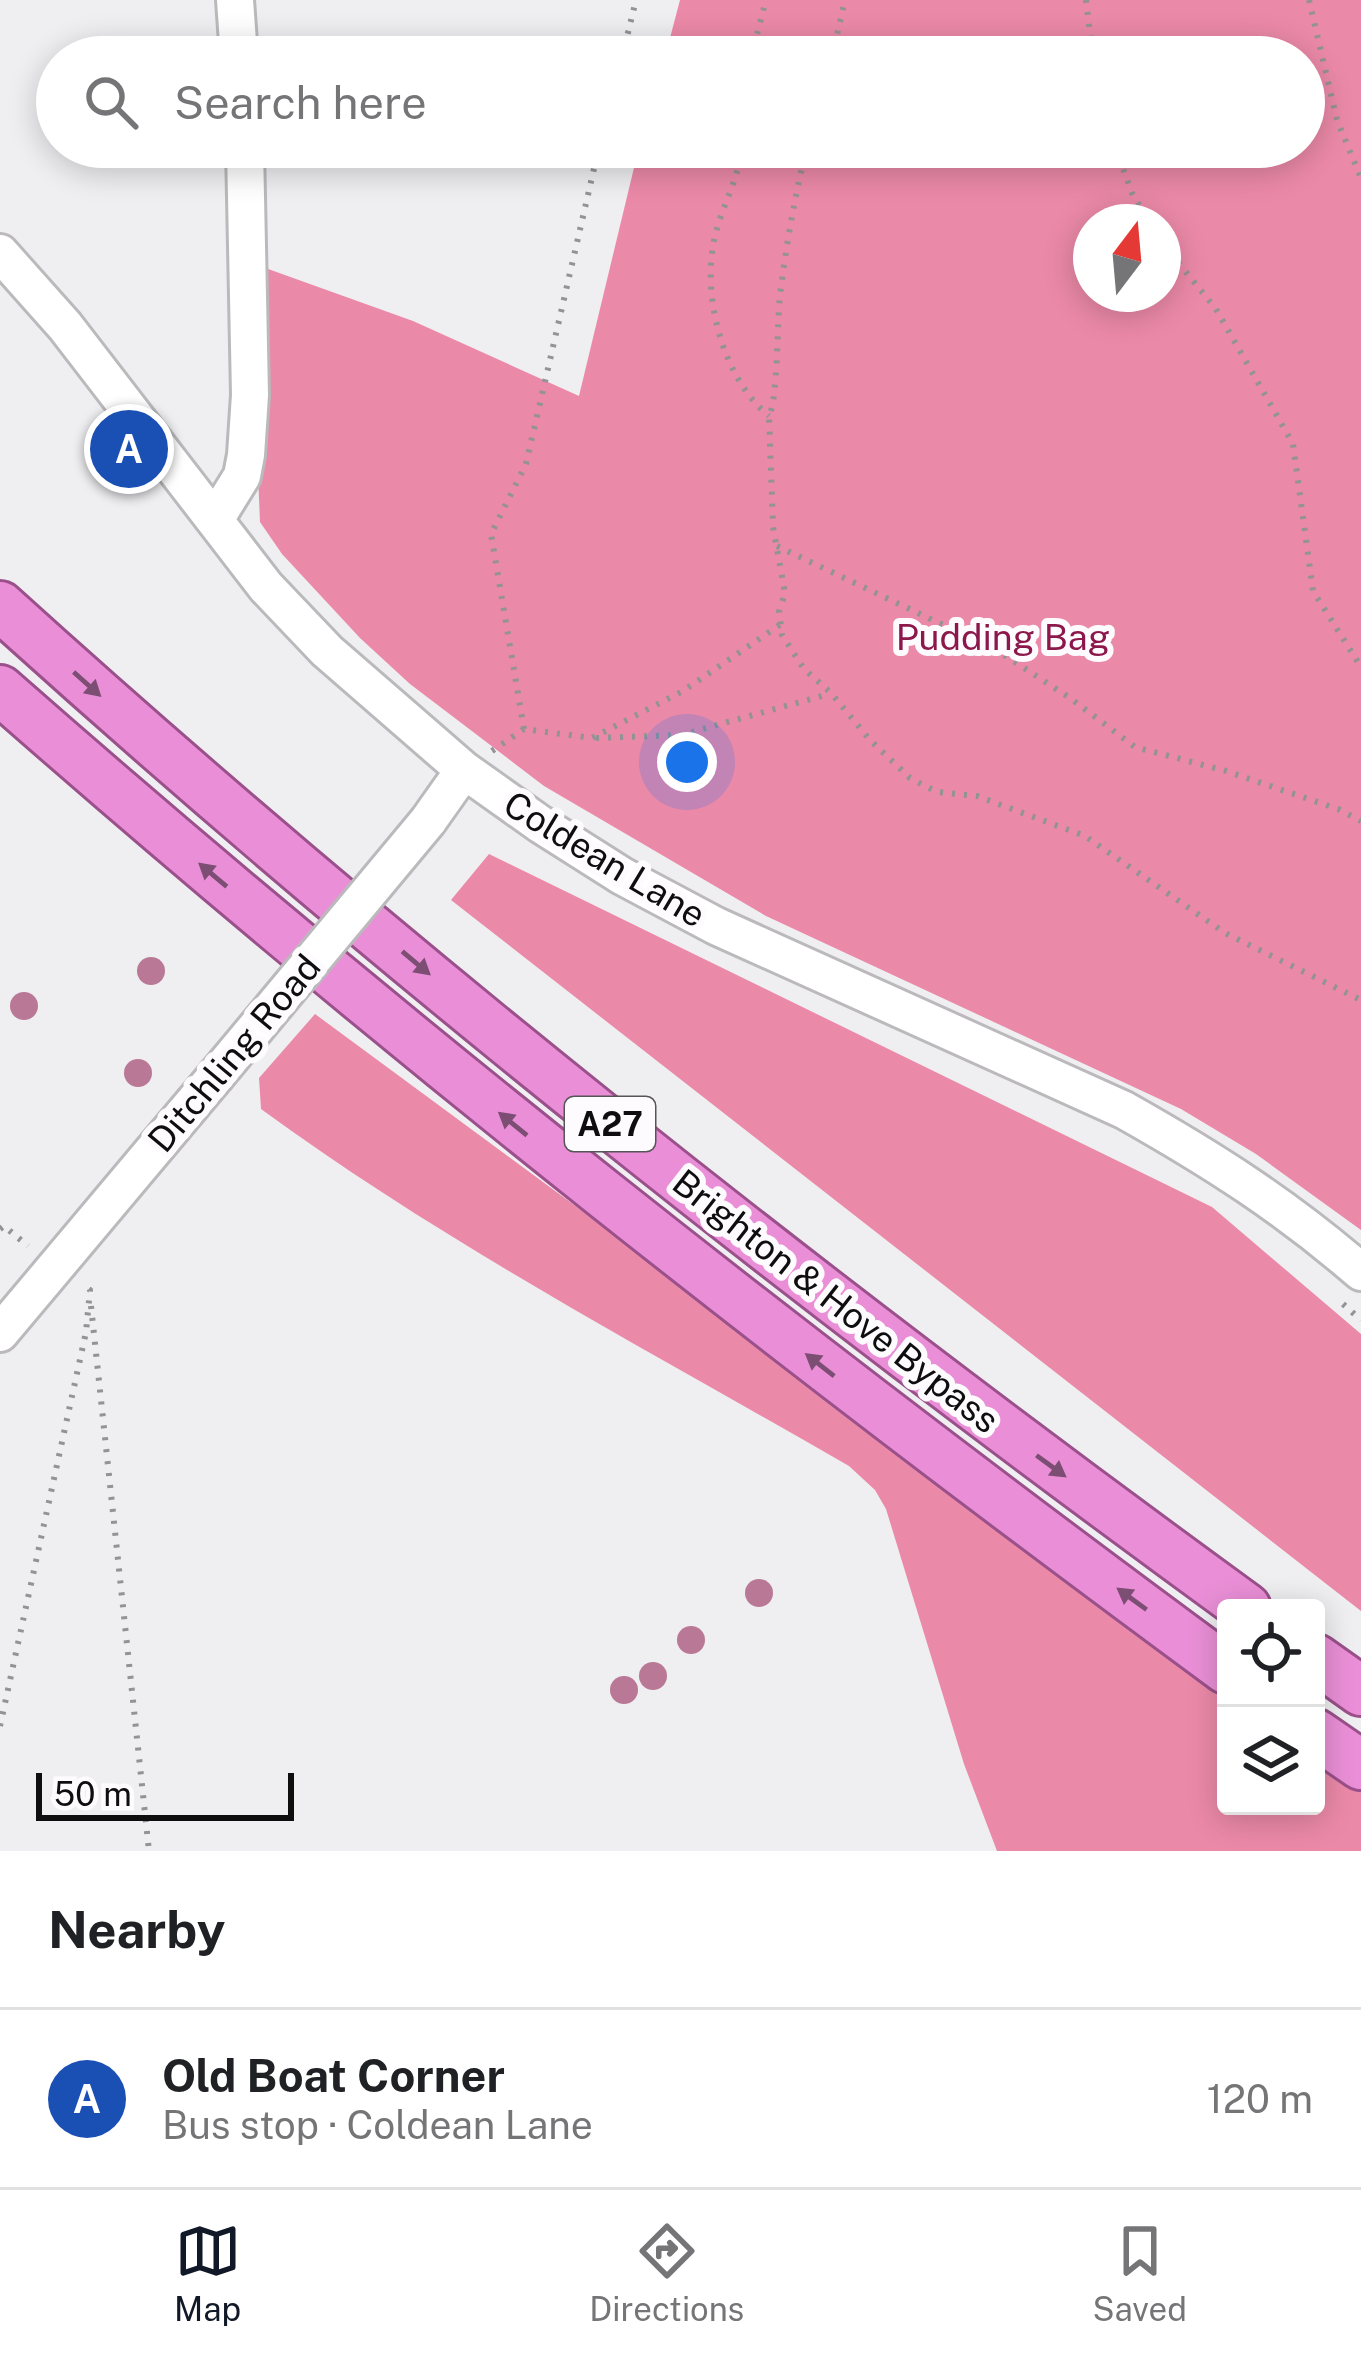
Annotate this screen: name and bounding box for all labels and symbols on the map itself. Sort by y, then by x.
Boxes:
north arrow [1073,204,1181,312]
pin: A [90,404,168,494]
park label: Pudding Bag [896,616,1110,658]
one-way arrow [72,670,101,697]
your location [657,732,717,792]
street label: Coldean Lane [497,782,713,936]
one-way arrow [198,862,228,888]
street label: Ditchling Road [139,946,329,1160]
one-way arrow [401,950,431,976]
road number: A27 [565,1097,655,1151]
one-way arrow [498,1112,529,1137]
street label: Brighton & Hove Bypass [665,1161,1007,1441]
one-way arrow [804,1354,835,1378]
one-way arrow [1035,1454,1067,1477]
one-way arrow [1116,1588,1148,1612]
scale bar [36,1767,294,1820]

